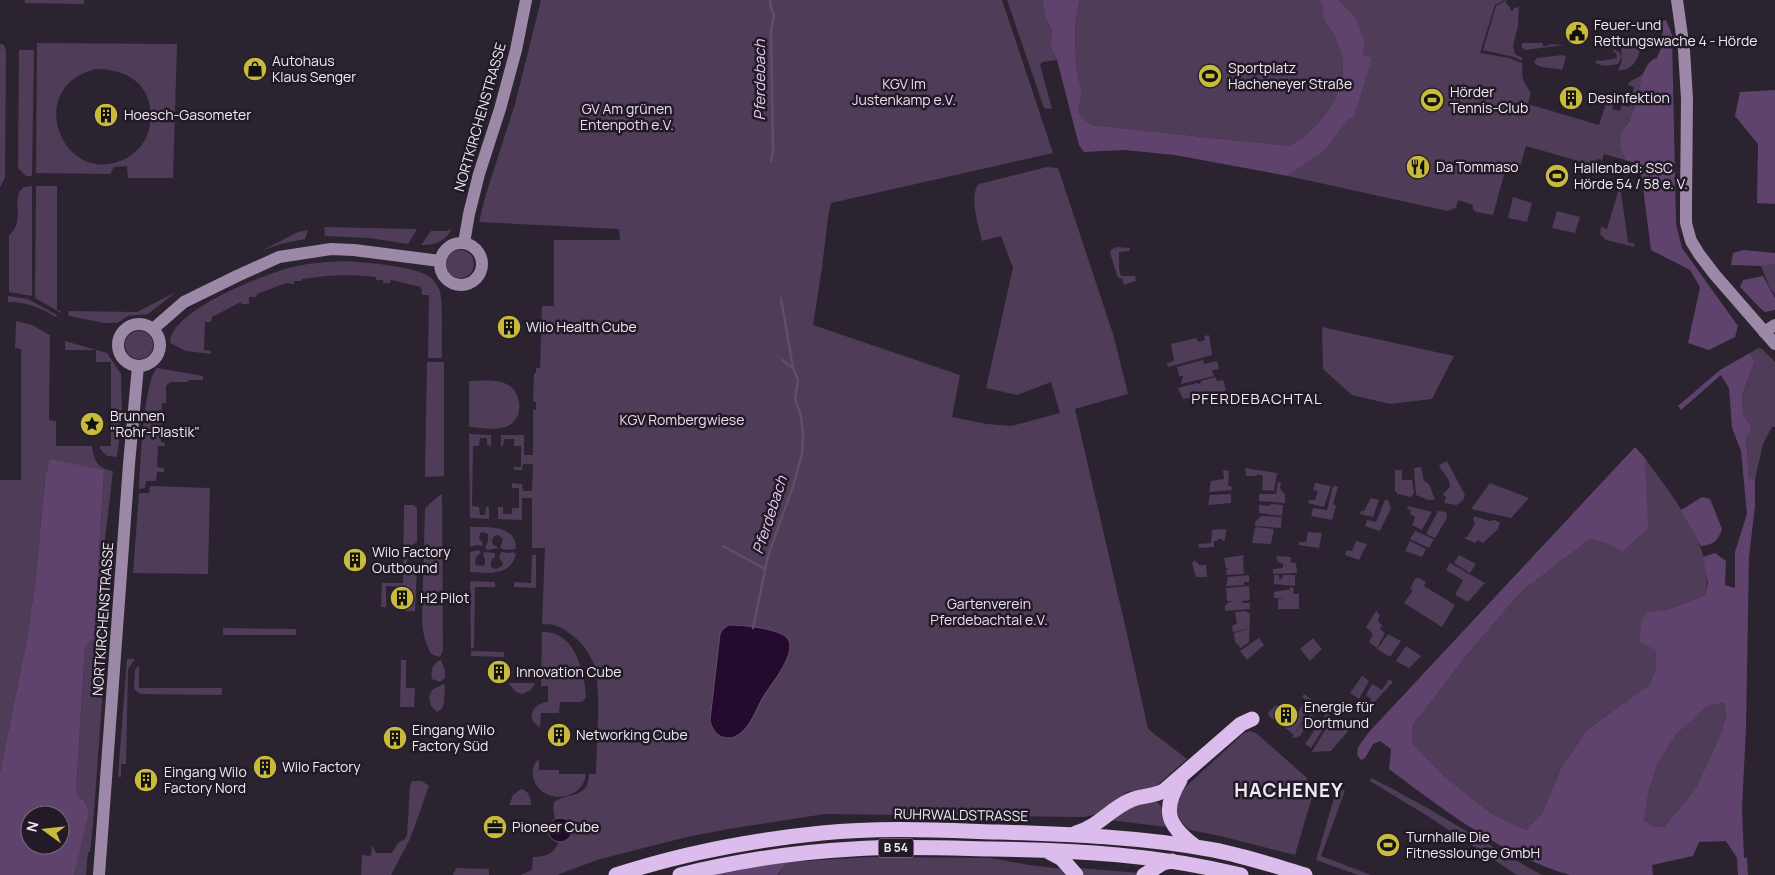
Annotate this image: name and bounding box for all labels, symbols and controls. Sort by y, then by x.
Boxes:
place label: Feuer-und Rettungswache 4 - Hörde [1594,15,1758,50]
public building icon: Feuer-und Rettungswache 4 - Hörde [1564,20,1590,46]
water label: Pferdebach [749,39,770,120]
street label: NORTKIRCHENSTRASSE [449,40,510,194]
place label: Autohaus Klaus Senger [272,51,356,86]
shop icon: Autohaus Klaus Senger [242,56,268,82]
place label: Sportplatz Hacheneyer Straße [1228,58,1352,93]
sports icon: Sportplatz Hacheneyer Straße [1197,63,1223,89]
park label: KGV Im Justenkamp e.V. [852,74,956,109]
place label: Hörder Tennis-Club [1450,82,1528,117]
building icon: Desinfektion [1558,85,1584,111]
sports icon: Hörder Tennis-Club [1419,87,1445,113]
place label: Desinfektion [1588,88,1670,107]
park label: GV Am grünen Entenpoth e.V. [580,99,674,134]
building icon: Hoesch-Gasometer [93,102,119,128]
place label: Hoesch-Gasometer [124,105,251,124]
restaurant icon: Da Tommaso [1405,154,1431,180]
place label: Da Tommaso [1436,157,1519,176]
place label: Hallenbad: SSC Hörde 54 / 58 e. V. [1574,158,1688,193]
sports icon: Hallenbad: SSC Hörde 54 / 58 e. V. [1544,163,1570,189]
building icon: Wilo Health Cube [496,314,522,340]
place label: Wilo Health Cube [526,317,637,336]
district label: PFERDEBACHTAL [1191,388,1323,409]
place label: Brunnen "Rohr-Plastik" [110,406,200,441]
park label: KGV Rombergwiese [620,410,744,429]
place icon: Brunnen "Rohr-Plastik" [79,411,105,437]
water label: Pferdebach [747,472,792,557]
street label: NORTKIRCHENSTRASSE [88,541,117,697]
place label: Wilo Factory Outbound [372,542,451,577]
building icon: Wilo Factory Outbound [342,547,368,573]
building icon: H2 Pilot [389,585,415,611]
place label: H2 Pilot [420,588,470,607]
park label: Gartenverein Pferdebachtal e.V. [930,594,1048,629]
building icon: Innovation Cube [486,659,512,685]
place label: Innovation Cube [516,662,621,681]
place label: Energie für Dortmund [1304,697,1374,732]
building icon: Energie für Dortmund [1273,702,1299,728]
place label: Eingang Wilo Factory Süd [412,720,495,755]
building icon: Networking Cube [546,722,572,748]
building icon: Eingang Wilo Factory Süd [382,725,408,751]
place label: Networking Cube [576,725,688,744]
building icon: Wilo Factory [252,754,278,780]
place label: Wilo Factory [282,757,361,776]
place label: Eingang Wilo Factory Nord [164,762,247,797]
building icon: Eingang Wilo Factory Nord [133,767,159,793]
district label: HACHENEY [1234,777,1344,803]
street label: RUHRWALDSTRASSE [894,804,1028,825]
north arrow [20,805,70,855]
office icon: Pioneer Cube [482,814,508,840]
place label: Pioneer Cube [512,817,599,836]
text: N [21,819,42,834]
place label: Turnhalle Die Fitnesslounge GmbH [1406,827,1540,862]
sports icon: Turnhalle Die Fitnesslounge GmbH [1375,832,1401,858]
road number: B 54 [878,838,914,858]

